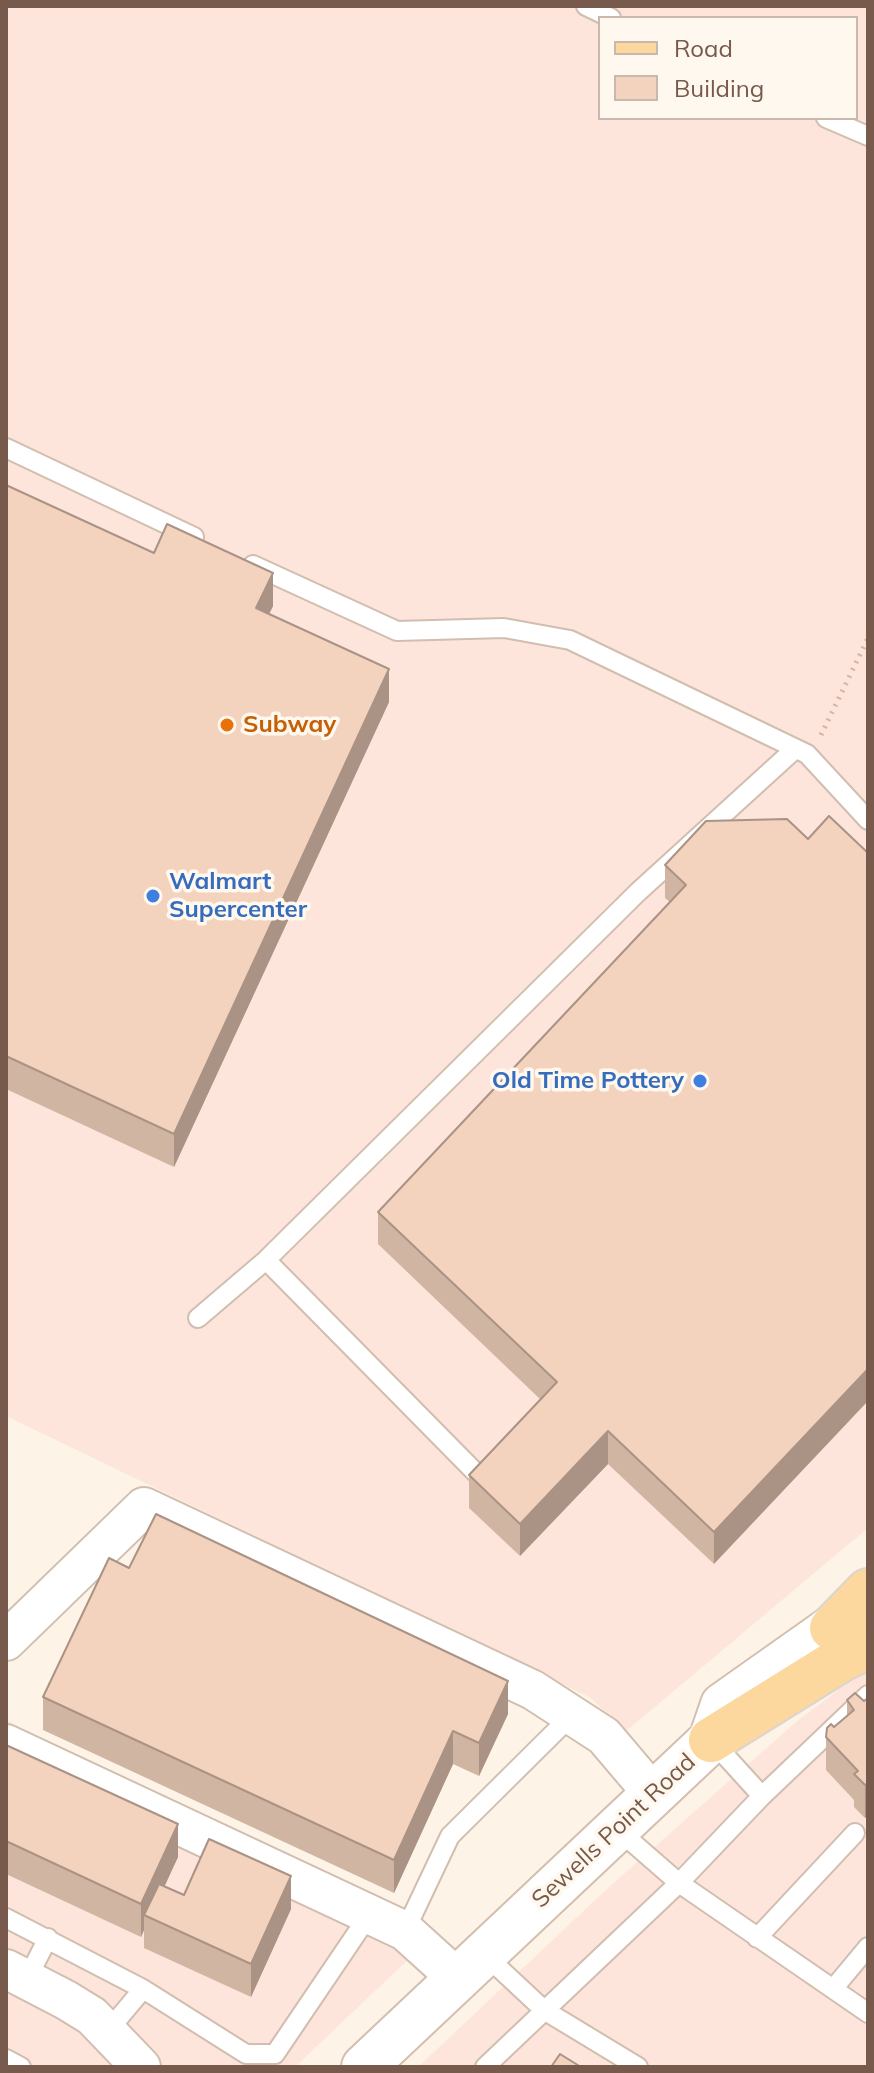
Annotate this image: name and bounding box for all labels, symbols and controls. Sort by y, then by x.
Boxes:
legend [598,16,858,120]
text: Road [674,33,733,63]
text: Building [674,73,764,103]
place label: Subway [243,711,336,739]
marker: Subway [218,716,236,734]
place label: Walmart Supercenter [169,868,307,924]
marker: Walmart Supercenter [144,887,162,905]
place label: Old Time Pottery [492,1067,684,1095]
marker: Old Time Pottery [691,1072,709,1090]
street label: Sewells Point Road [526,1748,702,1914]

